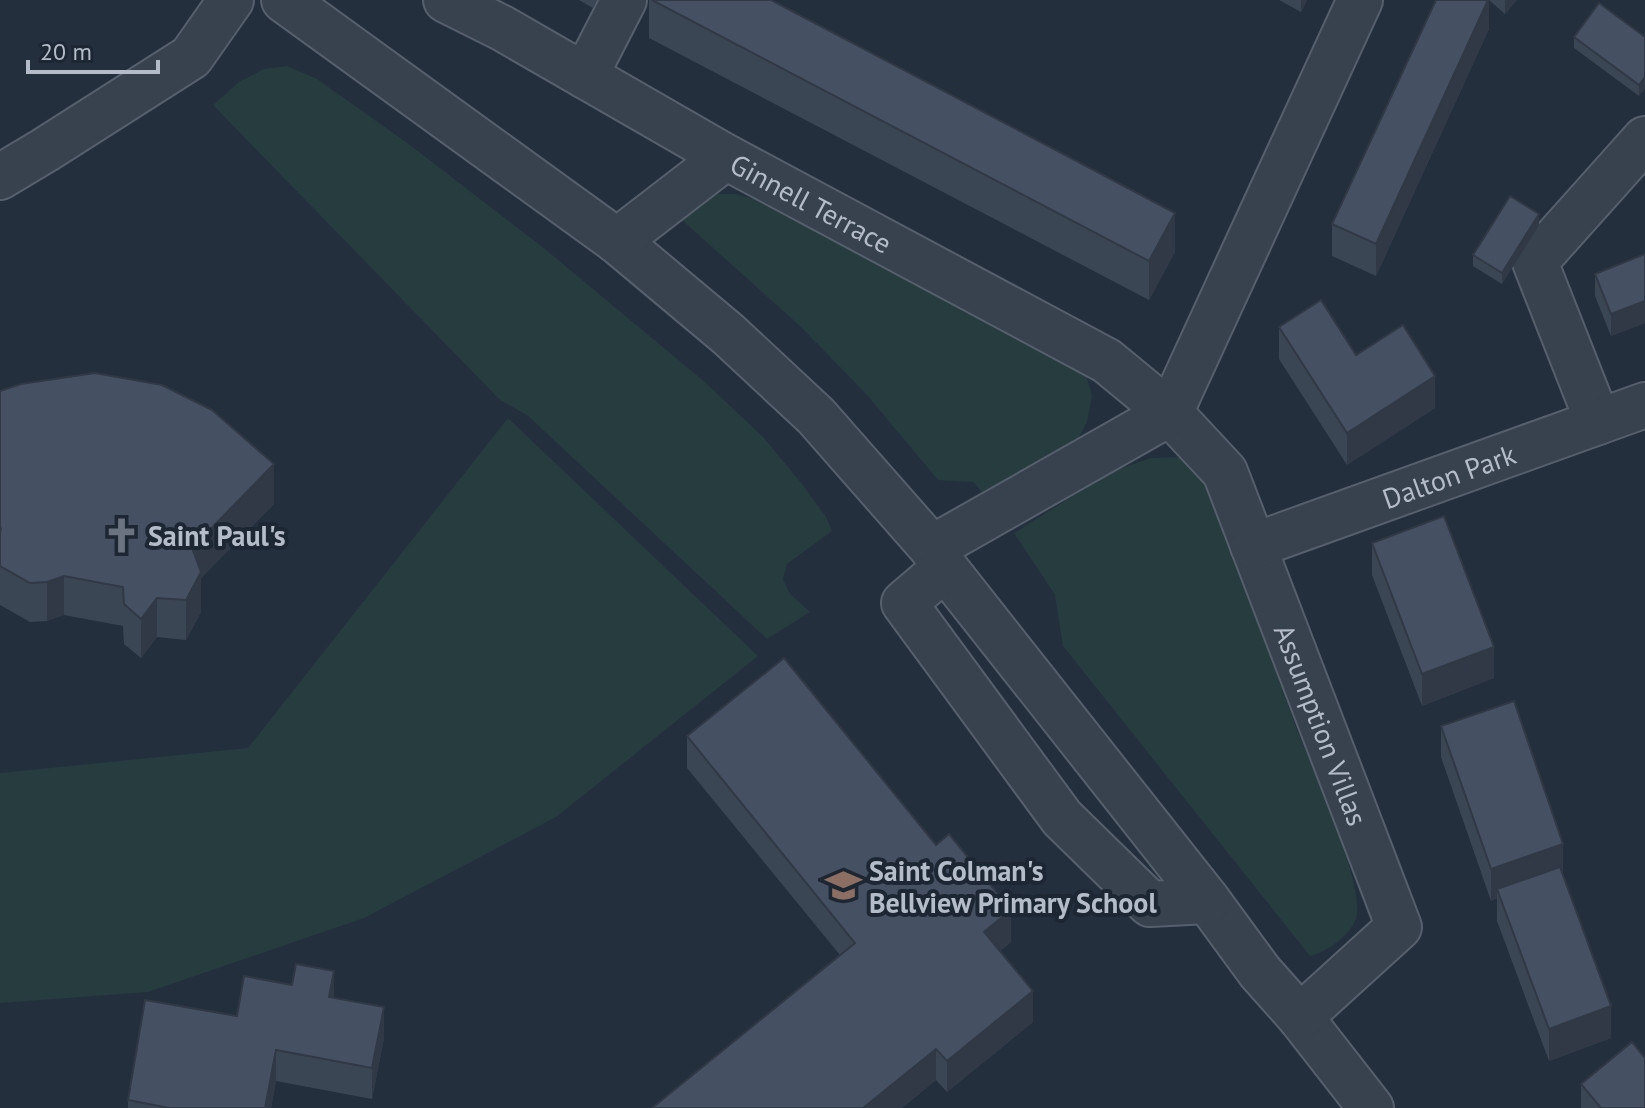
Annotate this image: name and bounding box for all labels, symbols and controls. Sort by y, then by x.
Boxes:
scale bar [28,24,158,74]
text: 20 m [40,36,92,67]
street label: Ginnell Terrace [724,144,899,261]
street label: Dalton Park [1377,434,1521,517]
church icon: Saint Paul's [103,516,141,554]
place label: Saint Paul's [148,517,286,554]
street label: Assumption Villas [1266,619,1377,830]
place label: Saint Colman's Bellview Primary School [869,852,1157,921]
school or university icon: Saint Colman's Bellview Primary School [824,867,862,905]

